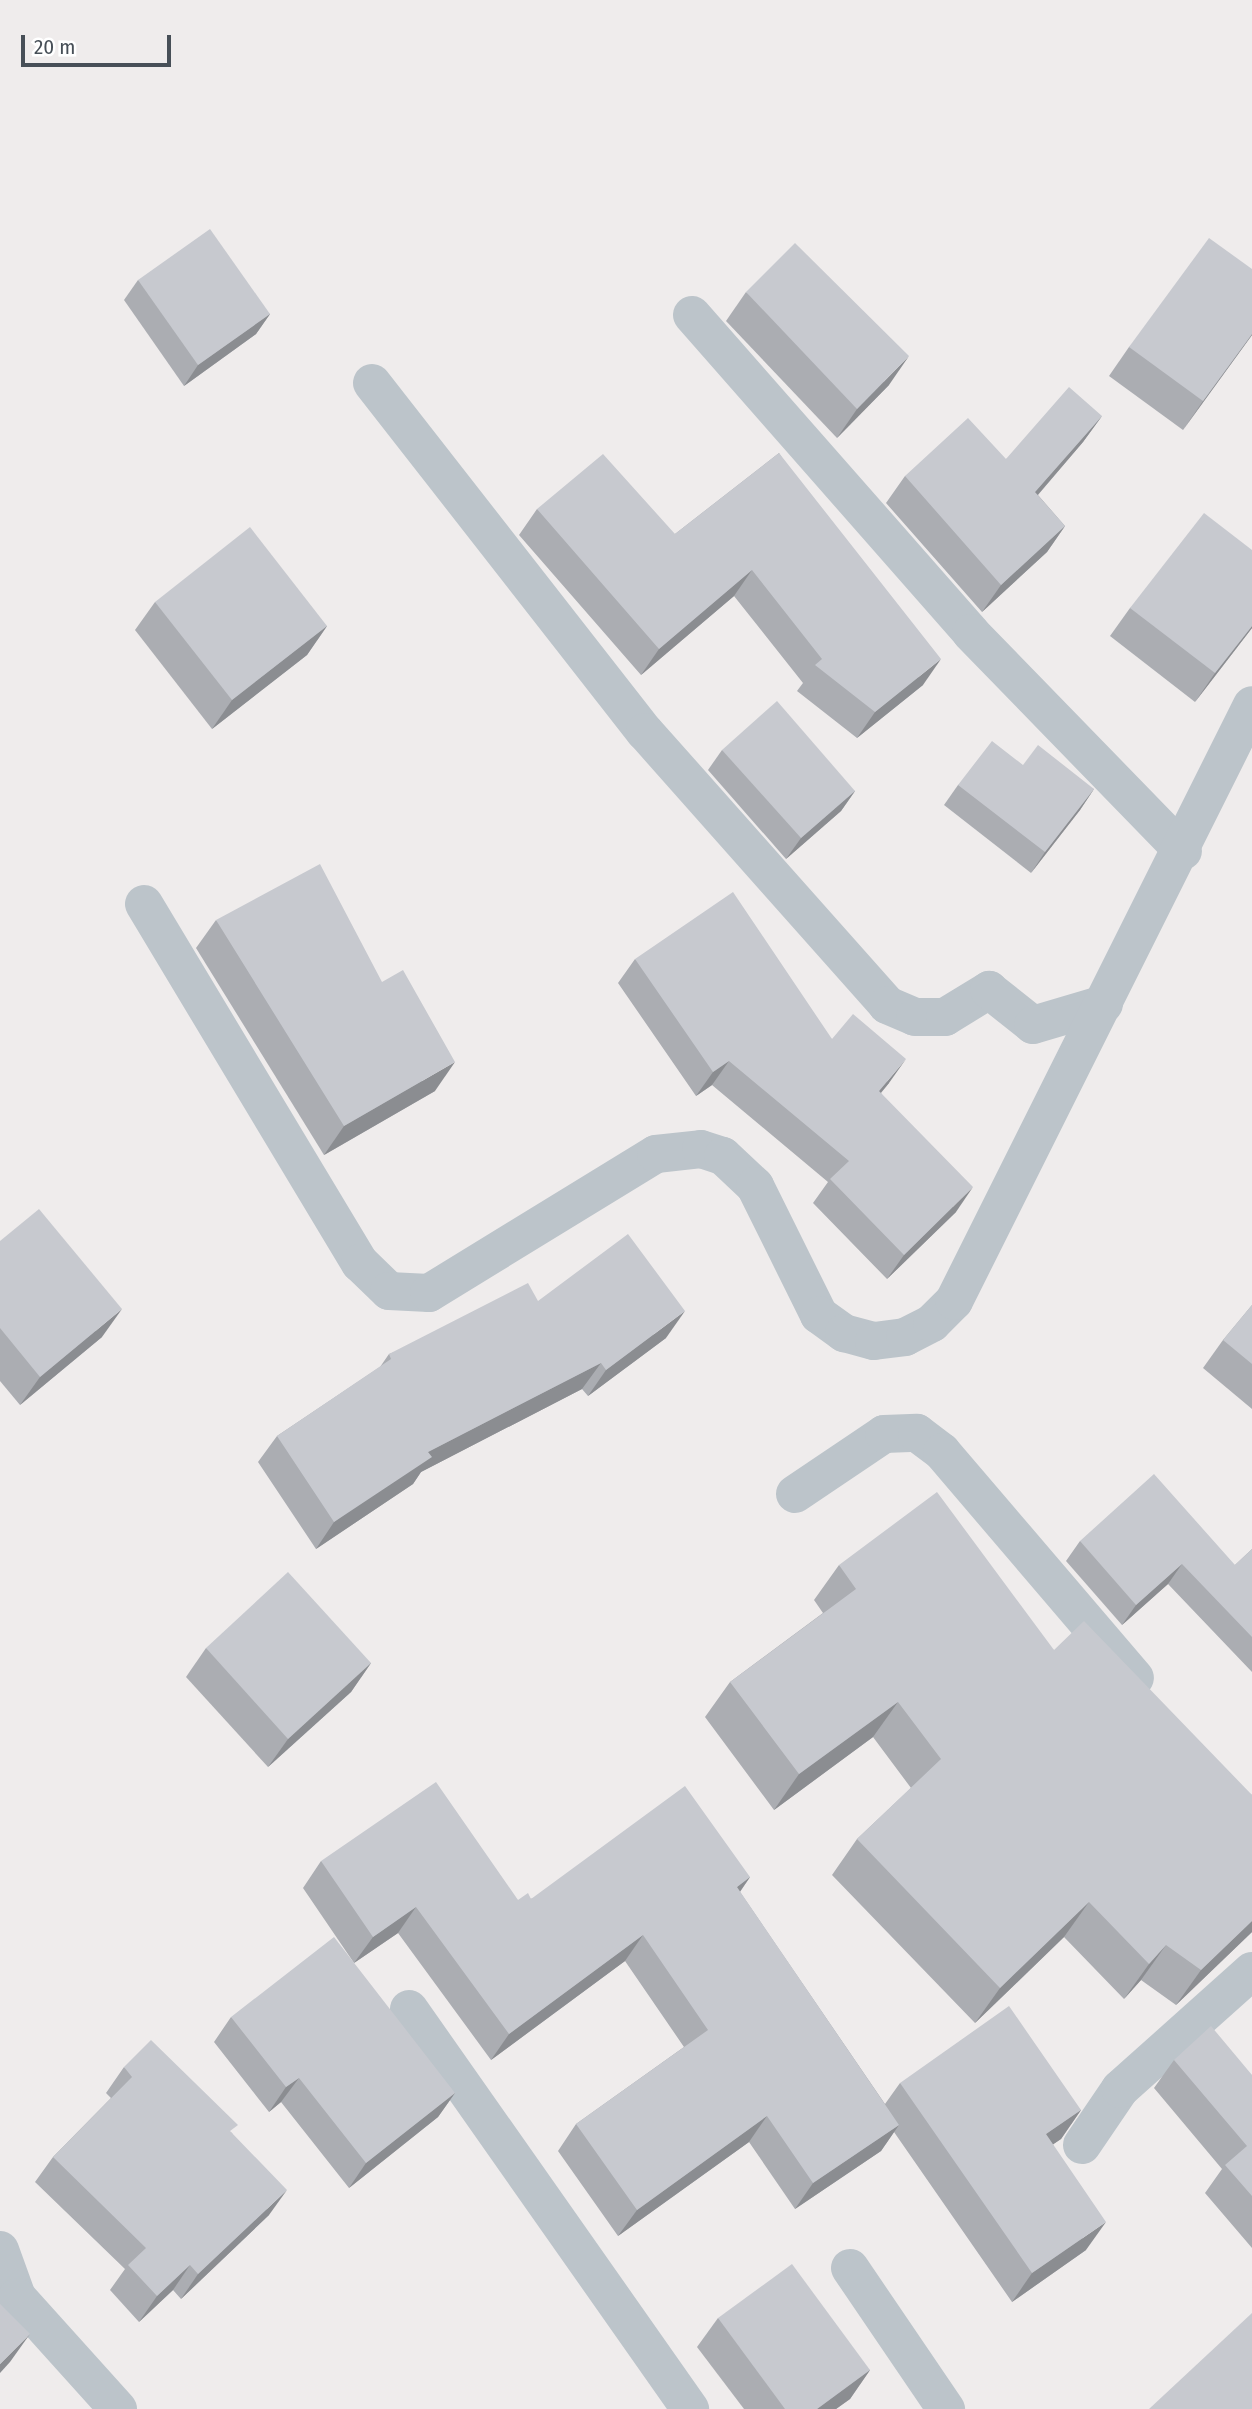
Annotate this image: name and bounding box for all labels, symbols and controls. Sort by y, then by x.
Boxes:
scale bar [24,21,175,65]
text: 20 m [34,34,75,60]

